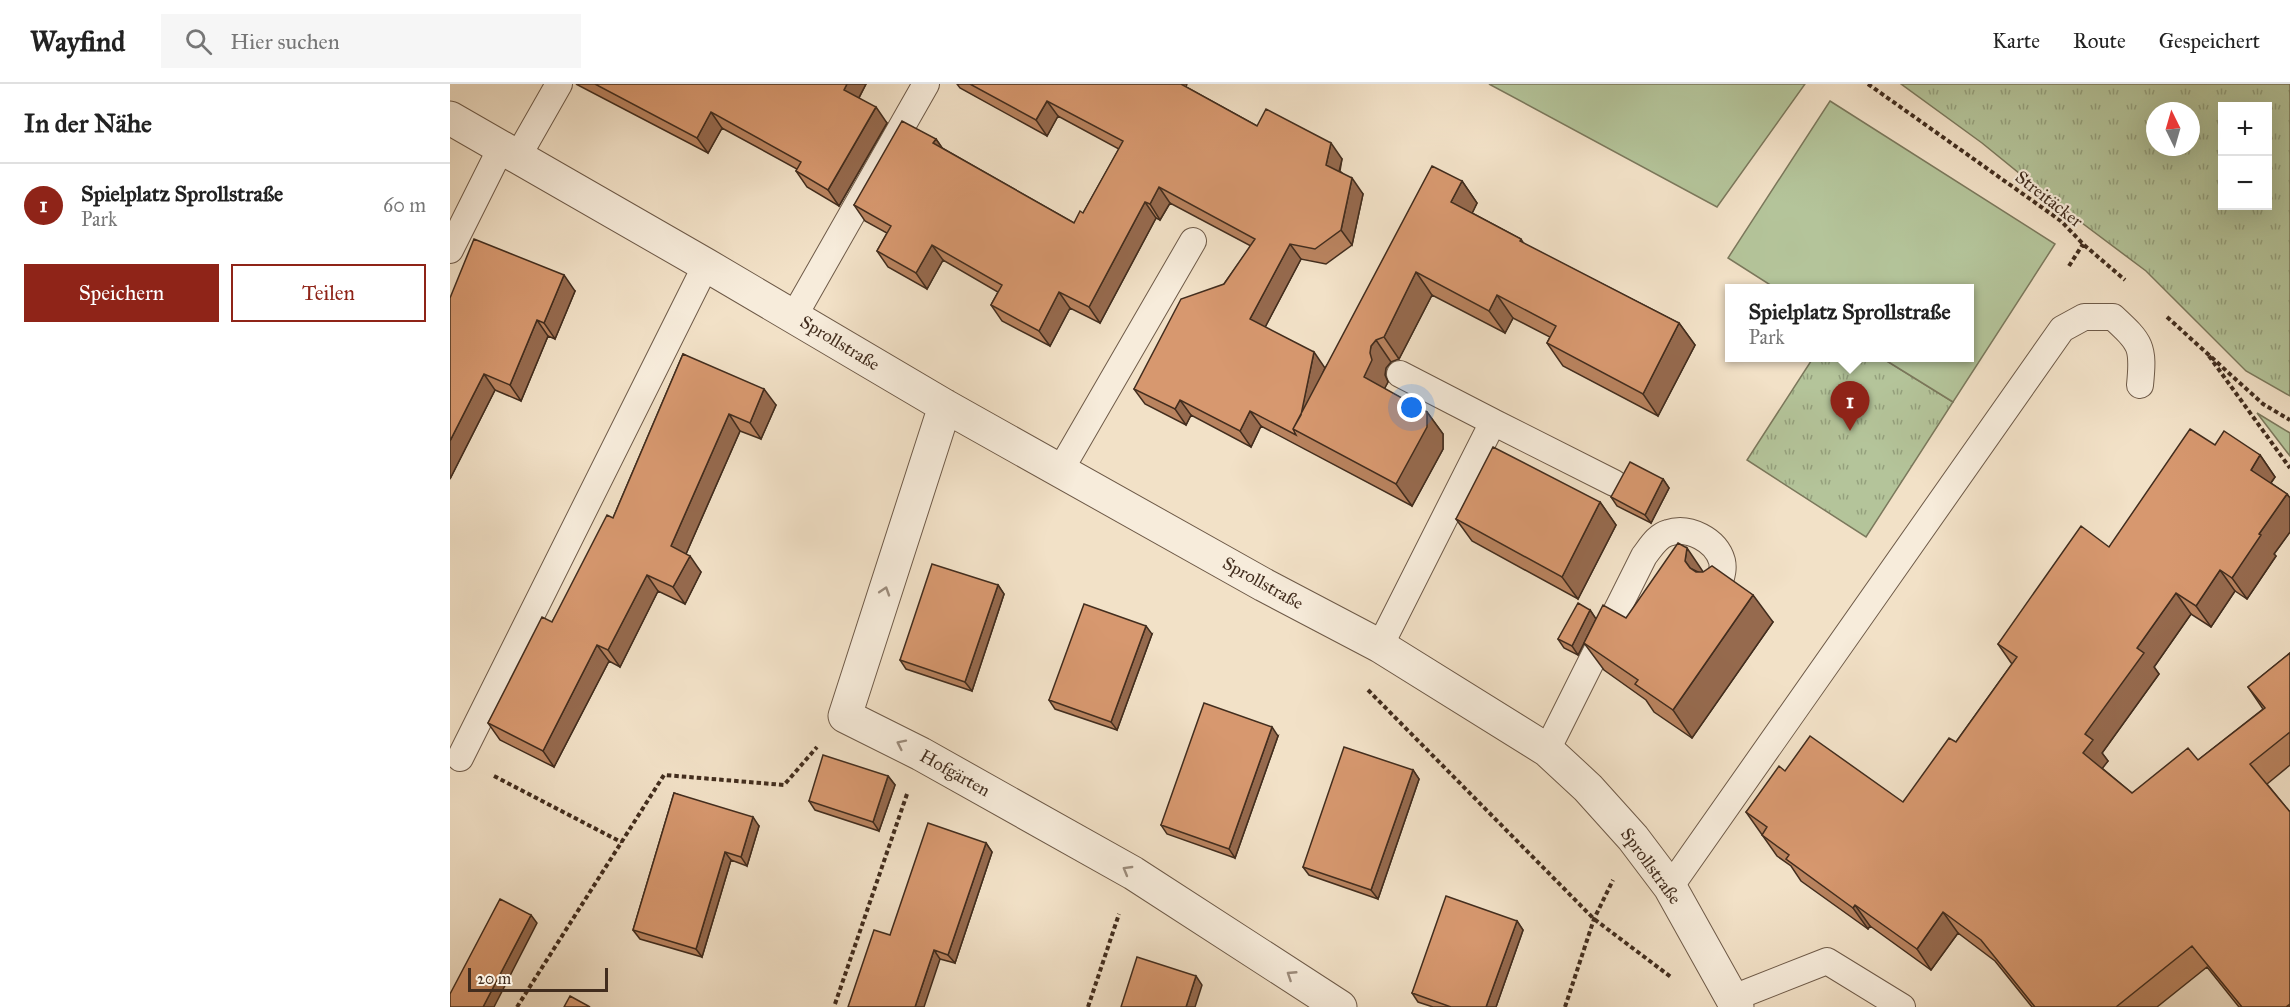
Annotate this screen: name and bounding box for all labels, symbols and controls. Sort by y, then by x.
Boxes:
search box [161,14,581,68]
text: Wayfind [30,24,125,59]
icon: search [182,25,215,58]
text: Hier suchen [230,28,340,55]
text: Karte [1992,28,2040,54]
text: Route [2073,28,2126,54]
text: Gespeichert [2159,28,2260,54]
north arrow [2146,102,2200,156]
map controls [2218,102,2272,210]
button: + [2218,102,2272,156]
text: In der Nähe [24,107,152,139]
button: − [2218,156,2272,210]
street label: Streitäcker [2011,166,2087,232]
text: Spielplatz Sprollstraße [81,180,283,207]
text: 1 [40,193,47,217]
text: 60 m [383,193,426,217]
text: Park [81,207,117,231]
button: Speichern [24,264,219,322]
button: Teilen [231,264,426,322]
popup [1725,284,1974,362]
text: Spielplatz Sprollstraße [1748,298,1951,325]
street label: Sprollstraße [796,311,884,375]
text: Park [1748,325,1785,349]
pin: 1 [1830,382,1870,431]
your location [1397,393,1426,422]
street label: Sprollstraße [1219,552,1307,614]
one-way arrow [878,586,890,597]
one-way arrow [897,740,908,751]
street label: Hofgärten [916,745,994,802]
street label: Sprollstraße [1616,824,1686,908]
one-way arrow [1123,865,1133,877]
scale bar [468,965,608,992]
text: 20 m [477,969,511,988]
one-way arrow [1286,971,1297,982]

